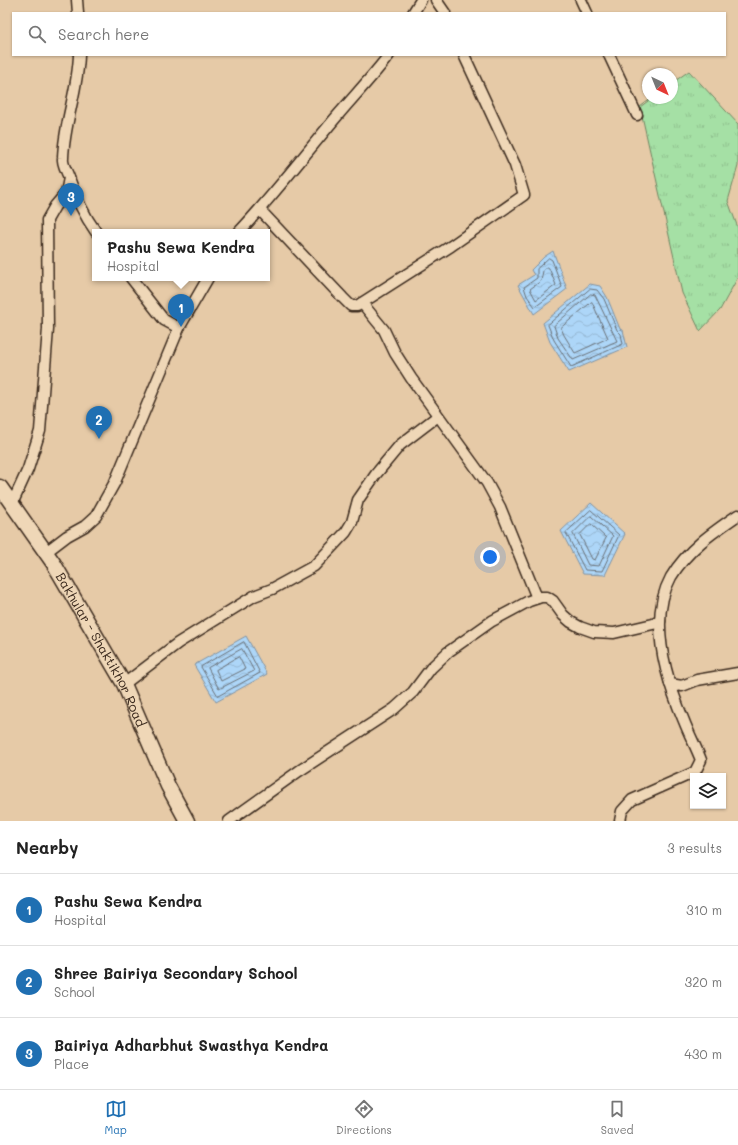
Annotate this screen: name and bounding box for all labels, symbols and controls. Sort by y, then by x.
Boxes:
search box [12,12,726,56]
icon: search [26,23,48,45]
text: Search here [58,24,149,44]
north arrow [642,68,678,104]
pin: 3 [58,183,84,216]
popup [92,229,270,281]
text: Pashu Sewa Kendra [107,237,255,257]
text: Hospital [107,257,159,274]
pin: 1 [168,294,194,327]
pin: 2 [86,406,112,439]
your location [480,547,500,567]
street label: Bakhular - Shaktikhor Road [53,569,150,729]
map controls [690,773,726,809]
button: layers [690,773,726,809]
text: Nearby [16,836,78,858]
text: 3 results [667,839,722,856]
text: Pashu Sewa Kendra [54,891,202,911]
text: 1 [26,901,32,918]
text: 310 m [686,901,722,918]
text: Hospital [54,911,106,928]
text: Shree Bairiya Secondary School [54,963,298,983]
text: 2 [25,973,33,990]
text: 320 m [685,973,722,990]
text: School [54,983,95,1000]
text: Bairiya Adharbhut Swasthya Kendra [54,1035,328,1055]
text: 3 [25,1045,33,1062]
text: 430 m [684,1045,722,1062]
text: Place [54,1055,89,1072]
tab: Map [105,1098,127,1137]
tab: Directions [336,1098,392,1137]
tab: Saved [601,1098,633,1137]

